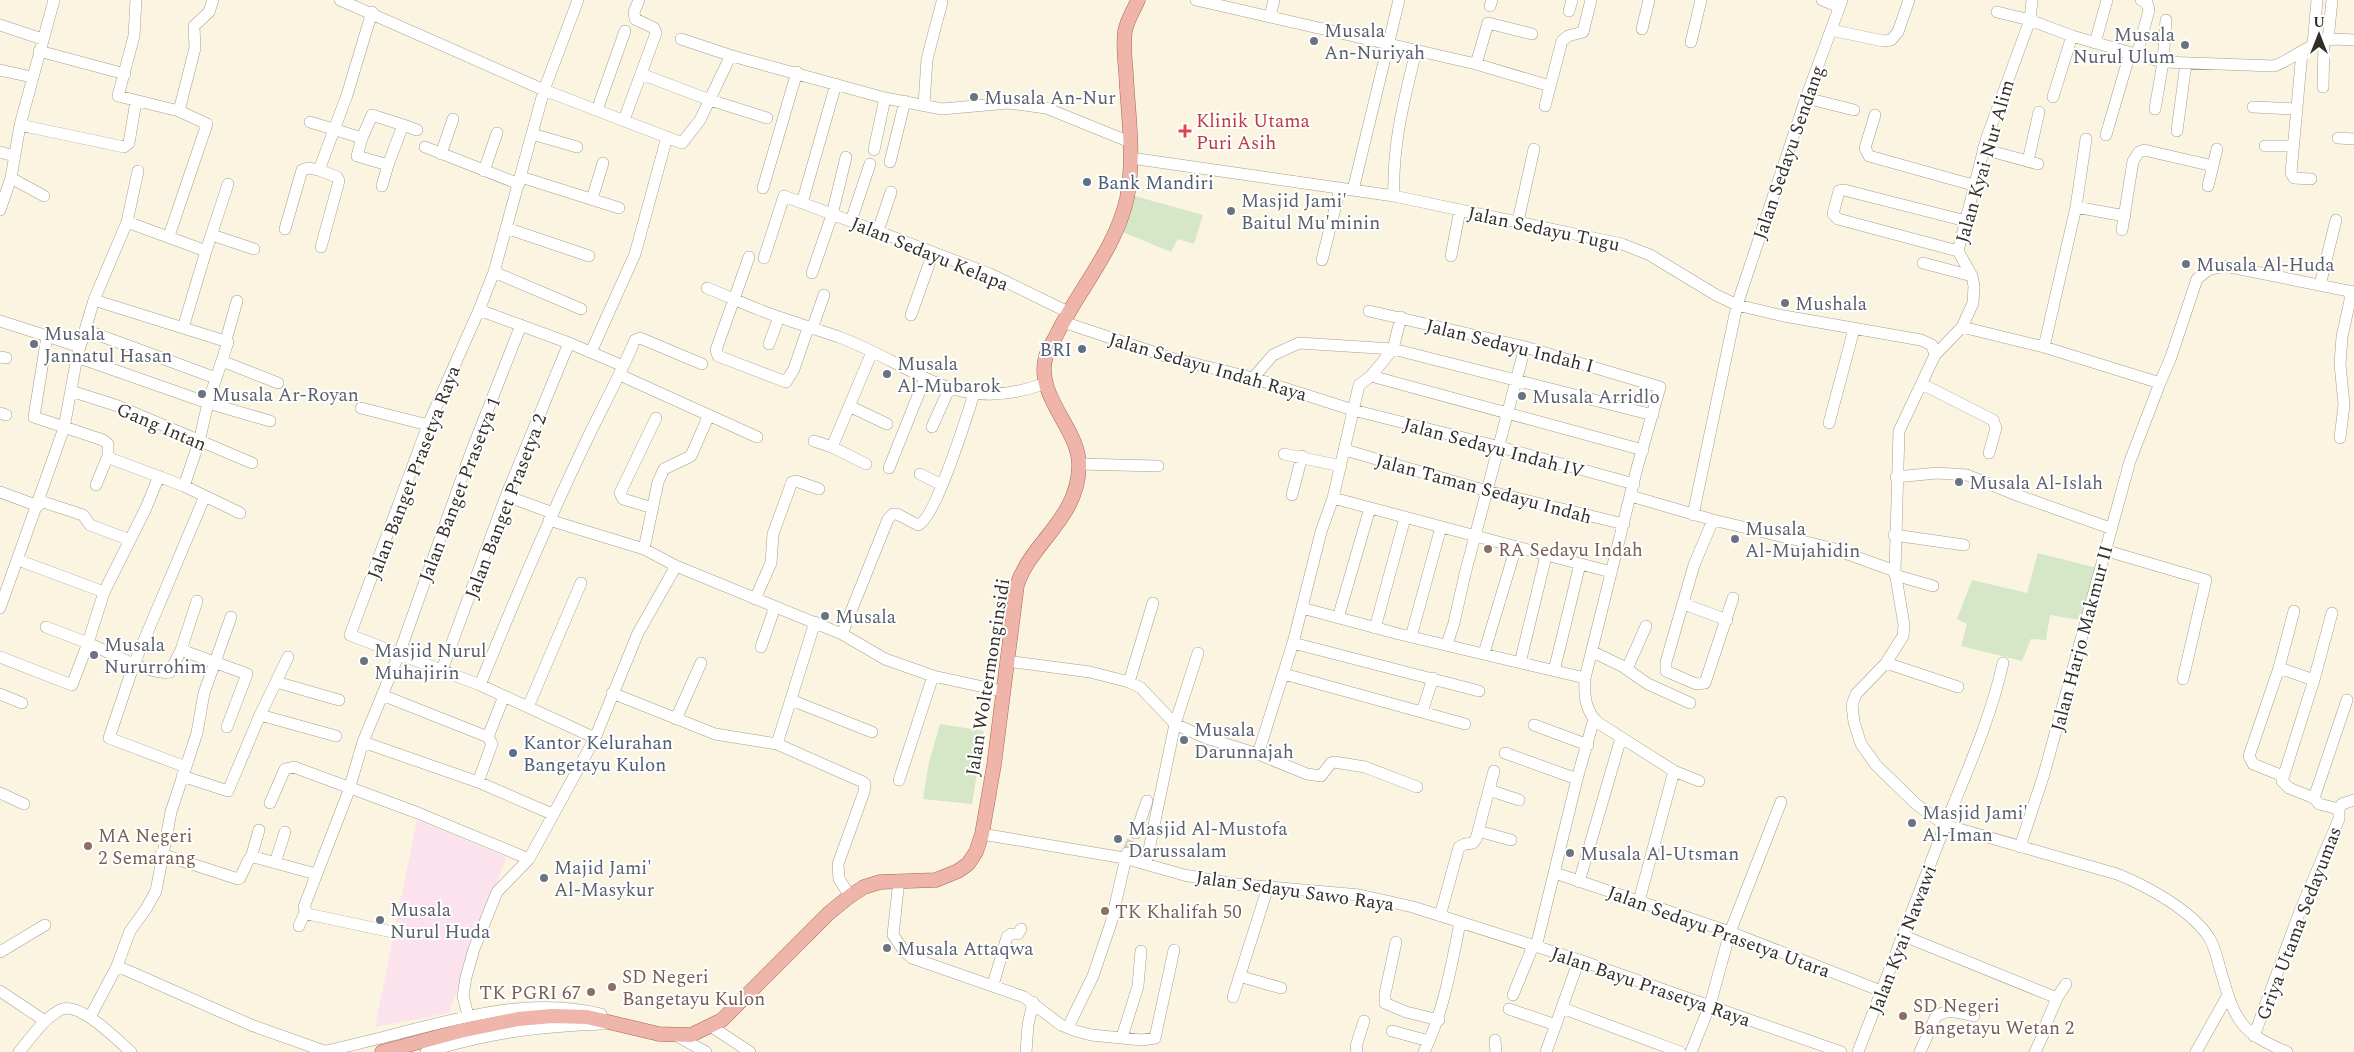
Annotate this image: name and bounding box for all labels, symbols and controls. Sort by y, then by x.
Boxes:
north arrow [2294,10,2344,60]
text: U [2313,12,2325,33]
place label: Musala An-Nuriyah [1324,17,1425,68]
place label: Musala Nurul Ulum [2073,21,2176,72]
marker: Musala An-Nuriyah [1308,35,1320,47]
marker: Musala Nurul Ulum [2179,39,2191,51]
street label: Jalan Sedayu Sendang [1746,61,1833,244]
street label: Jalan Kyai Nur Alim [1948,76,2023,247]
place label: Musala An-Nur [984,84,1116,113]
marker: Musala An-Nur [968,91,980,103]
place label: Klinik Utama Puri Asih [1196,107,1311,158]
marker: Klinik Utama Puri Asih [1178,124,1192,138]
place label: Bank Mandiri [1097,169,1214,198]
marker: Bank Mandiri [1081,176,1093,188]
place label: Masjid Jami' Baitul Mu'minin [1241,187,1380,238]
street label: Jalan Sedayu Tugu [1465,199,1623,260]
marker: Masjid Jami' Baitul Mu'minin [1225,205,1237,217]
street label: Jalan Sedayu Kelapa [846,209,1014,300]
place label: Musala Al-Huda [2196,251,2335,280]
marker: Musala Al-Huda [2180,258,2192,270]
place label: Mushala [1795,290,1868,319]
marker: Mushala [1779,297,1791,309]
street label: Jalan Sedayu Indah I [1423,312,1597,381]
place label: Musala Jannatul Hasan [44,320,172,371]
street label: Jalan Sedayu Indah Raya [1105,325,1311,410]
place label: BRI [1040,336,1072,365]
marker: Musala Jannatul Hasan [28,338,40,350]
marker: BRI [1076,343,1088,355]
place label: Musala Al-Mubarok [897,350,1001,401]
street label: Jalan Banget Prasetya Raya [360,361,469,584]
marker: Musala Al-Mubarok [881,368,893,380]
place label: Musala Ar-Royan [212,381,359,410]
place label: Musala Arridlo [1532,383,1660,412]
marker: Musala Ar-Royan [196,388,208,400]
marker: Musala Arridlo [1516,390,1528,402]
street label: Jalan Banget Prasetya 1 [412,393,509,586]
street label: Gang Intan [112,395,211,459]
street label: Jalan Banget Prasetya 2 [458,410,555,603]
street label: Jalan Sedayu Indah IV [1400,410,1587,487]
street label: Jalan Taman Sedayu Indah [1372,447,1595,532]
place label: Musala Al-Islah [1969,469,2103,498]
marker: Musala Al-Islah [1953,476,1965,488]
place label: Musala Al-Mujahidin [1745,515,1860,566]
marker: Musala Al-Mujahidin [1729,533,1741,545]
place label: RA Sedayu Indah [1498,536,1643,565]
street label: Jalan Harjo Makmur II [2044,542,2121,735]
marker: RA Sedayu Indah [1482,543,1494,555]
street label: Jalan Woltermonginsidi [959,576,1018,778]
place label: Musala [835,603,897,632]
marker: Musala [819,610,831,622]
place label: Musala Nururrohim [104,631,207,682]
place label: Masjid Nurul Muhajirin [374,637,487,688]
marker: Musala Nururrohim [88,649,100,661]
marker: Masjid Nurul Muhajirin [358,655,370,667]
place label: Musala Darunnajah [1194,716,1294,767]
place label: Kantor Kelurahan Bangetayu Kulon [523,729,673,780]
marker: Musala Darunnajah [1178,734,1190,746]
marker: Kantor Kelurahan Bangetayu Kulon [507,747,519,759]
place label: Masjid Jami' Al-Iman [1922,799,2028,850]
place label: Masjid Al-Mustofa Darussalam [1128,815,1288,866]
marker: Masjid Jami' Al-Iman [1906,817,1918,829]
place label: MA Negeri 2 Semarang [98,822,196,873]
street label: Griya Utama Sedayumas [2249,822,2350,1025]
marker: Masjid Al-Mustofa Darussalam [1112,833,1124,845]
marker: MA Negeri 2 Semarang [82,840,94,852]
place label: Musala Al-Utsman [1580,840,1739,869]
marker: Musala Al-Utsman [1564,847,1576,859]
place label: Majid Jami' Al-Masykur [554,854,655,905]
street label: Jalan Kyai Nawawi [1862,861,1945,1018]
street label: Jalan Sedayu Sawo Raya [1194,863,1397,920]
marker: Majid Jami' Al-Masykur [538,872,550,884]
street label: Jalan Sedayu Prasetya Utara [1603,879,1835,986]
place label: Musala Nurul Huda [390,896,491,947]
place label: TK Khalifah 50 [1115,898,1242,927]
marker: TK Khalifah 50 [1099,905,1111,917]
marker: Musala Nurul Huda [374,914,386,926]
place label: Musala Attaqwa [897,935,1034,964]
street label: Jalan Bayu Prasetya Raya [1547,940,1755,1035]
marker: Musala Attaqwa [881,942,893,954]
place label: SD Negeri Bangetayu Kulon [622,963,765,1014]
place label: TK PGRI 67 [479,979,581,1008]
marker: SD Negeri Bangetayu Kulon [606,981,618,993]
marker: TK PGRI 67 [585,986,597,998]
place label: SD Negeri Bangetayu Wetan 2 [1913,992,2074,1043]
marker: SD Negeri Bangetayu Wetan 2 [1897,1010,1909,1022]

